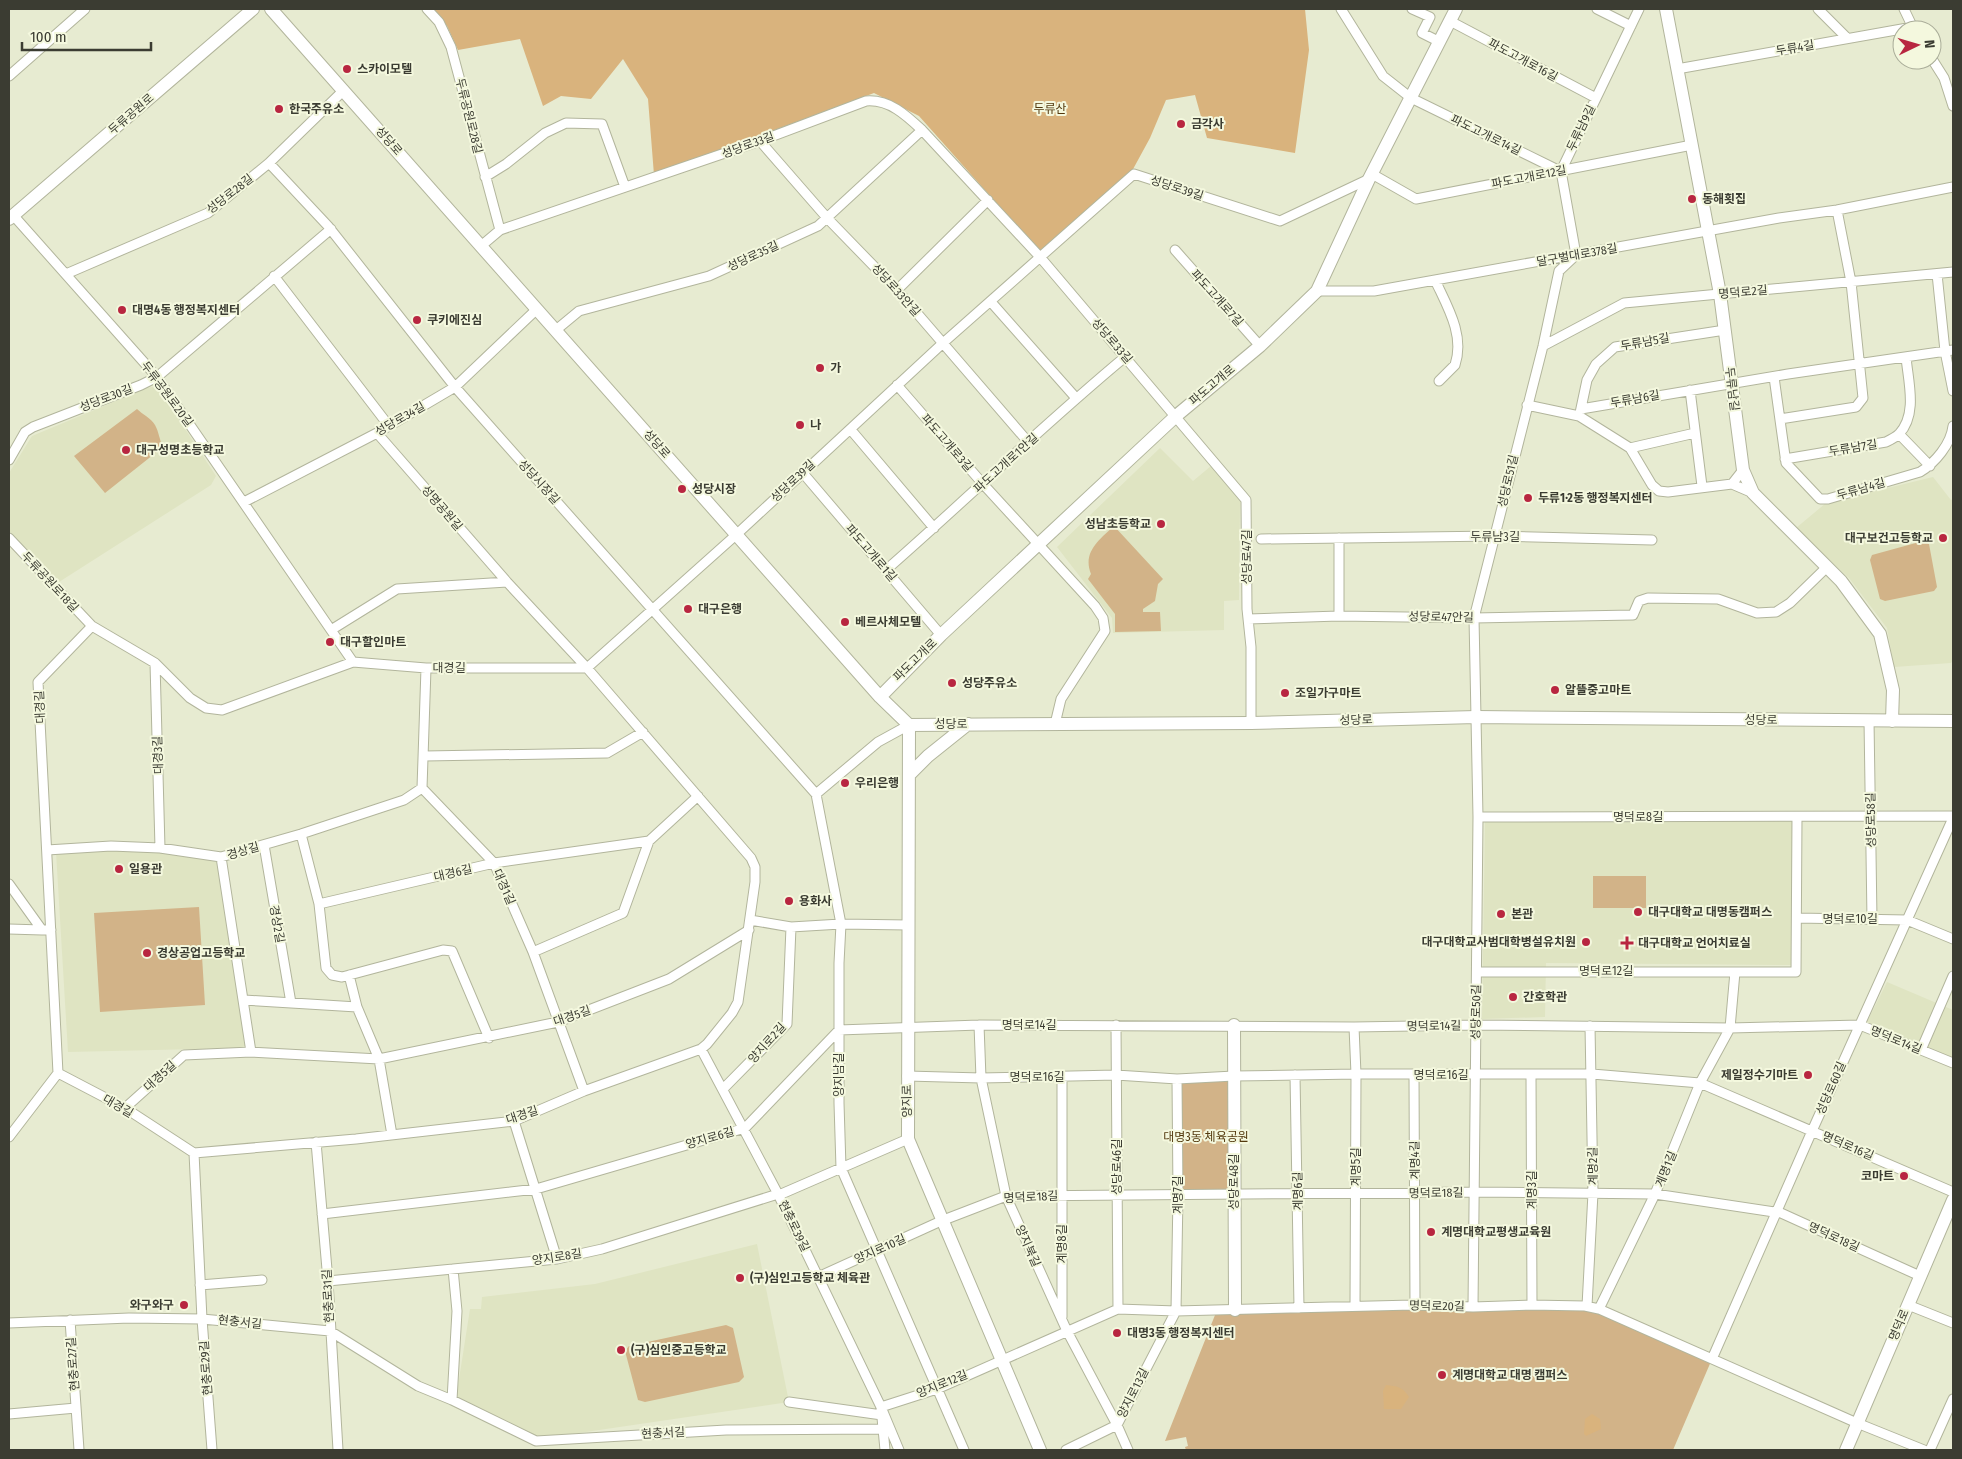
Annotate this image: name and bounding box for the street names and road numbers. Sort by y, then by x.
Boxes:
street label: 파도고개로16길 [1486,36,1560,84]
street label: 두류4길 [1775,38,1815,58]
street label: 두류공원로28길 [453,77,485,155]
street label: 두류공원로 [106,91,156,137]
street label: 두류남9길 [1564,102,1598,154]
street label: 파도고개로14길 [1448,112,1524,158]
street label: 성당로 [373,124,405,158]
street label: 성당로33길 [720,129,776,161]
street label: 파도고개로12길 [1490,163,1568,191]
street label: 성당로28길 [204,171,256,217]
street label: 성당로39길 [1149,173,1205,203]
street label: 성당로35길 [725,238,781,274]
street label: 달구벌대로378길 [1535,241,1619,269]
street label: 성당로33안길 [869,261,923,319]
street label: 파도고개로7길 [1188,267,1246,329]
street label: 명덕로2길 [1718,283,1768,301]
street label: 성당로33길 [1089,316,1135,366]
street label: 두류남5길 [1619,331,1671,353]
street label: 두류공원로20길 [138,359,196,429]
street label: 파도고개로 [1186,362,1238,408]
street label: 두류남길 [1722,366,1742,412]
street label: 성당로30길 [77,381,135,415]
street label: 두류남6길 [1609,388,1661,410]
street label: 성당로34길 [373,399,427,439]
street label: 파도고개로3길 [918,411,976,475]
street label: 성당로 [641,427,673,461]
street label: 파도고개로1안길 [971,430,1041,496]
street label: 두류남7길 [1828,437,1878,459]
street label: 성당로51길 [1495,453,1521,509]
street label: 성당시장길 [515,457,563,507]
street label: 성당로39길 [768,457,818,505]
street label: 두류남4길 [1835,475,1887,503]
street label: 성명공원길 [419,483,465,533]
street label: 파도고개로1길 [842,522,900,584]
street label: 성당로47길 [1240,530,1254,584]
street label: 두류남3길 [1470,530,1520,544]
street label: 두류공원로18길 [19,549,81,615]
street label: 성당로47안길 [1408,609,1474,625]
street label: 파도고개로 [890,636,940,684]
street label: 대경길 [432,661,466,675]
street label: 대경길 [32,690,48,724]
street label: 성당로 [1339,712,1373,728]
street label: 성당로 [1744,713,1778,727]
street label: 성당로 [934,717,968,731]
street label: 대경3길 [150,735,166,775]
street label: 성당로58길 [1864,792,1878,848]
street label: 명덕로8길 [1613,810,1663,824]
street label: 경상길 [225,840,261,862]
street label: 대경6길 [432,862,474,884]
street label: 대경1길 [490,867,518,907]
street label: 경상2길 [267,904,287,944]
street label: 명덕로10길 [1822,912,1878,926]
street label: 명덕로12길 [1579,964,1633,978]
street label: 성당로50길 [1469,984,1483,1040]
street label: 대경5길 [551,1003,593,1029]
street label: 명덕로14길 [1002,1018,1056,1032]
street label: 명덕로14길 [1407,1019,1461,1033]
street label: 양지로2길 [745,1020,789,1066]
street label: 명덕로14길 [1868,1023,1924,1057]
street label: 양지남길 [832,1053,846,1097]
street label: 대경5길 [141,1058,179,1094]
street label: 성당로60길 [1813,1059,1849,1117]
street label: 명덕로16길 [1414,1068,1468,1082]
street label: 명덕로16길 [1010,1070,1064,1084]
street label: 양지로 [900,1084,914,1118]
street label: 대경길 [100,1092,136,1120]
street label: 대경길 [504,1103,540,1127]
street label: 양지로6길 [684,1124,736,1152]
street label: 명덕로16길 [1820,1129,1876,1163]
street label: 성당로46길 [1110,1139,1124,1195]
street label: 계명4길 [1408,1140,1422,1180]
street label: 계명2길 [1586,1147,1600,1185]
street label: 계명5길 [1349,1148,1363,1186]
street label: 계명1길 [1652,1149,1680,1189]
street label: 성당로48길 [1227,1154,1241,1210]
street label: 계명6길 [1291,1171,1305,1211]
street label: 계명3길 [1525,1171,1539,1209]
street label: 계명7길 [1171,1176,1185,1214]
street label: 명덕로18길 [1408,1186,1464,1200]
street label: 명덕로18길 [1003,1189,1059,1205]
street label: 현충로39길 [776,1198,812,1254]
street label: 명덕로18길 [1806,1219,1862,1255]
street label: 양지북길 [1013,1223,1043,1269]
street label: 계명8길 [1055,1224,1069,1264]
street label: 양지로10길 [852,1231,908,1267]
street label: 양지로8길 [531,1246,583,1268]
street label: 현충로31길 [320,1269,336,1323]
street label: 명덕로20길 [1409,1299,1465,1313]
street label: 명덕로 [1886,1307,1912,1343]
street label: 현충서길 [217,1313,263,1331]
street label: 현충로27길 [64,1336,82,1392]
street label: 현충로29길 [197,1340,215,1396]
street label: 양지로13길 [1114,1366,1152,1420]
street label: 양지로12길 [914,1367,970,1401]
street label: 현충서길 [641,1425,685,1441]

